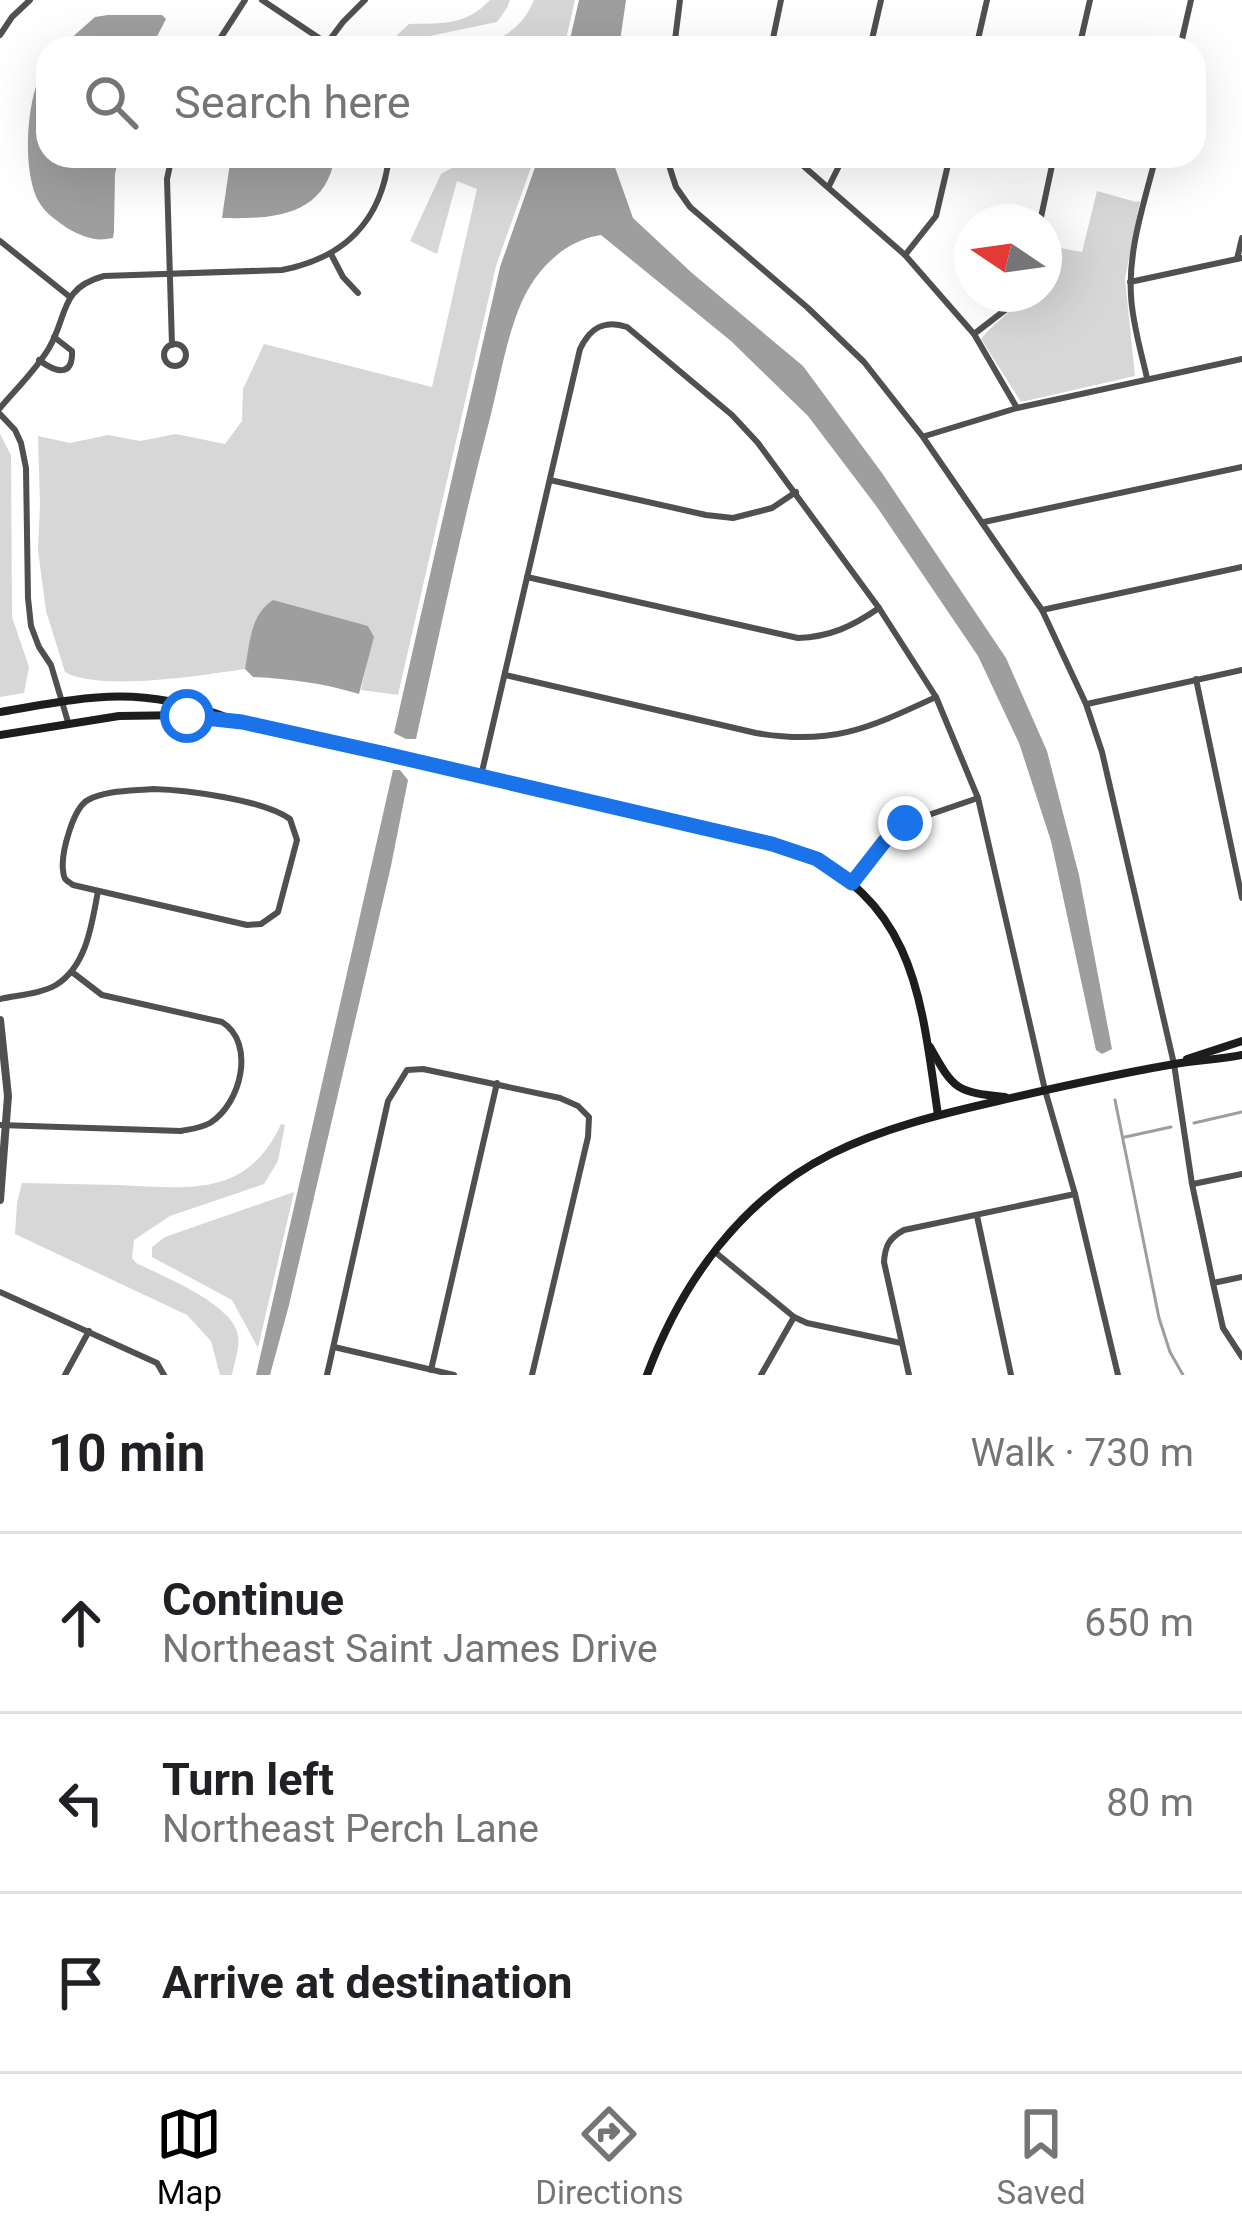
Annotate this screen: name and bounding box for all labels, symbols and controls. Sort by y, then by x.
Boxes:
search box [36,36,1206,168]
icon: search [78,69,144,135]
text: Search here [174,76,411,129]
north arrow [954,204,1062,312]
route start [160,689,214,743]
route end [878,796,932,850]
text: 10 min [48,1424,205,1483]
text: Walk · 730 m [970,1430,1194,1476]
text: Continue [162,1573,344,1626]
icon: ahead [48,1590,114,1656]
text: 650 m [1084,1600,1194,1646]
text: Northeast Saint James Drive [162,1626,658,1672]
text: Turn left [162,1753,334,1806]
icon: left [48,1770,114,1836]
text: 80 m [1106,1780,1194,1826]
text: Northeast Perch Lane [162,1806,539,1852]
icon: arrive [48,1950,114,2016]
text: Arrive at destination [162,1956,573,2009]
tab: Map [156,2101,222,2212]
tab: Directions [535,2101,684,2212]
tab: Saved [996,2101,1086,2212]

